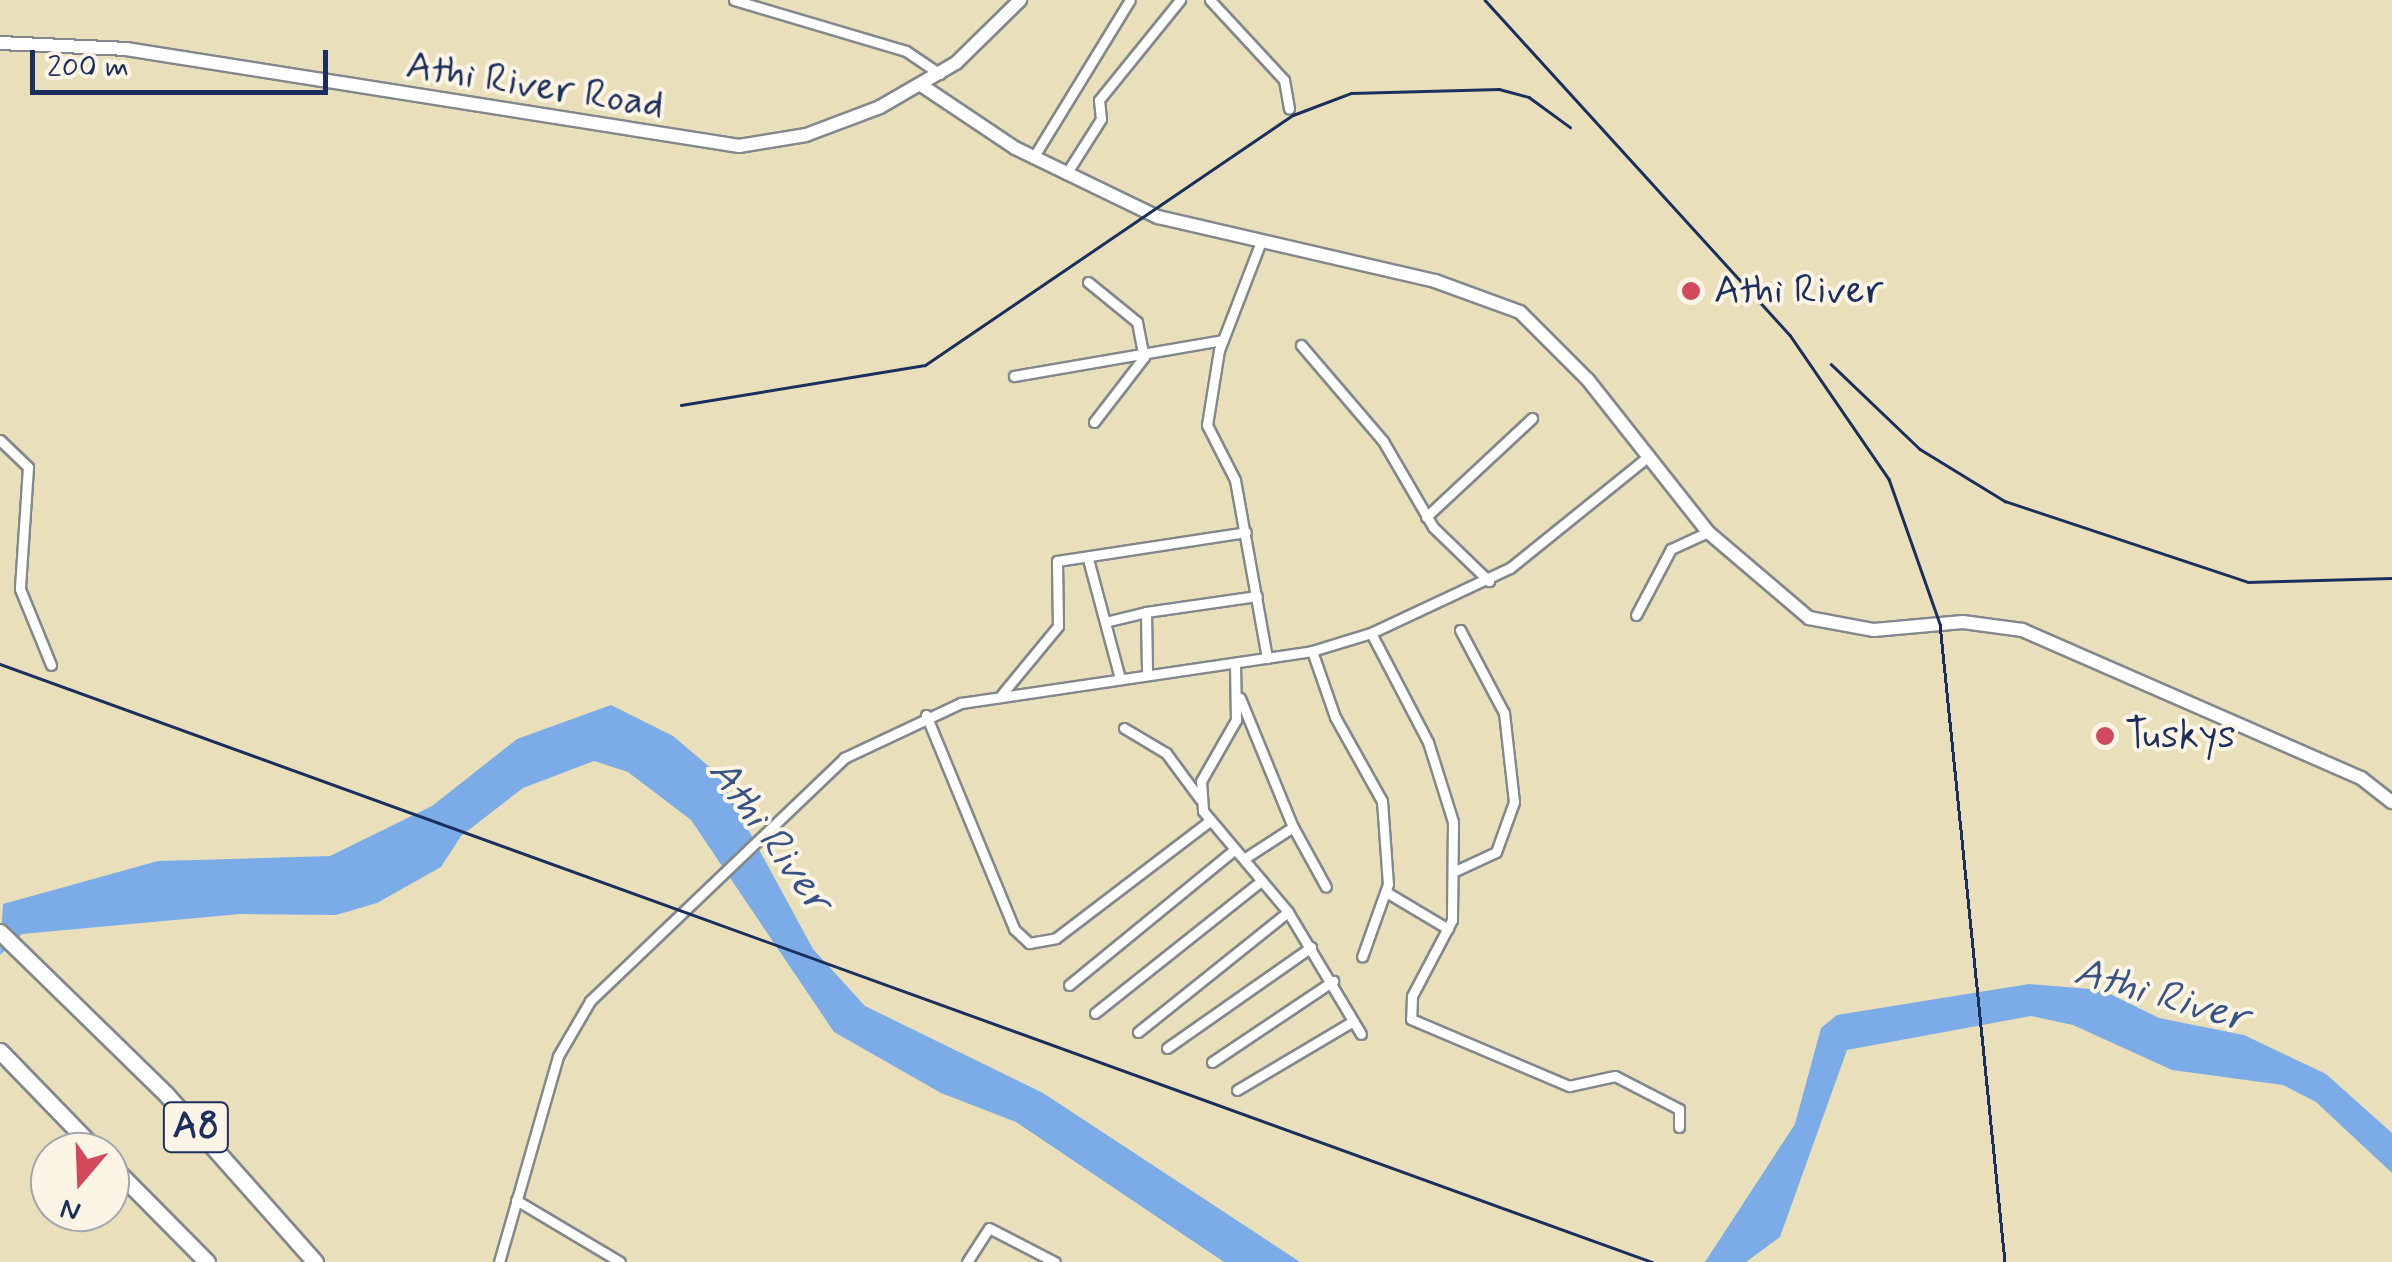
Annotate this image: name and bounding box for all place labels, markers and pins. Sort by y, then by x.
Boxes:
place label: Athi River [1714,267,1882,315]
marker: Athi River [1678,278,1704,304]
place label: Tuskys [2125,712,2236,760]
marker: Tuskys [2094,725,2116,747]

